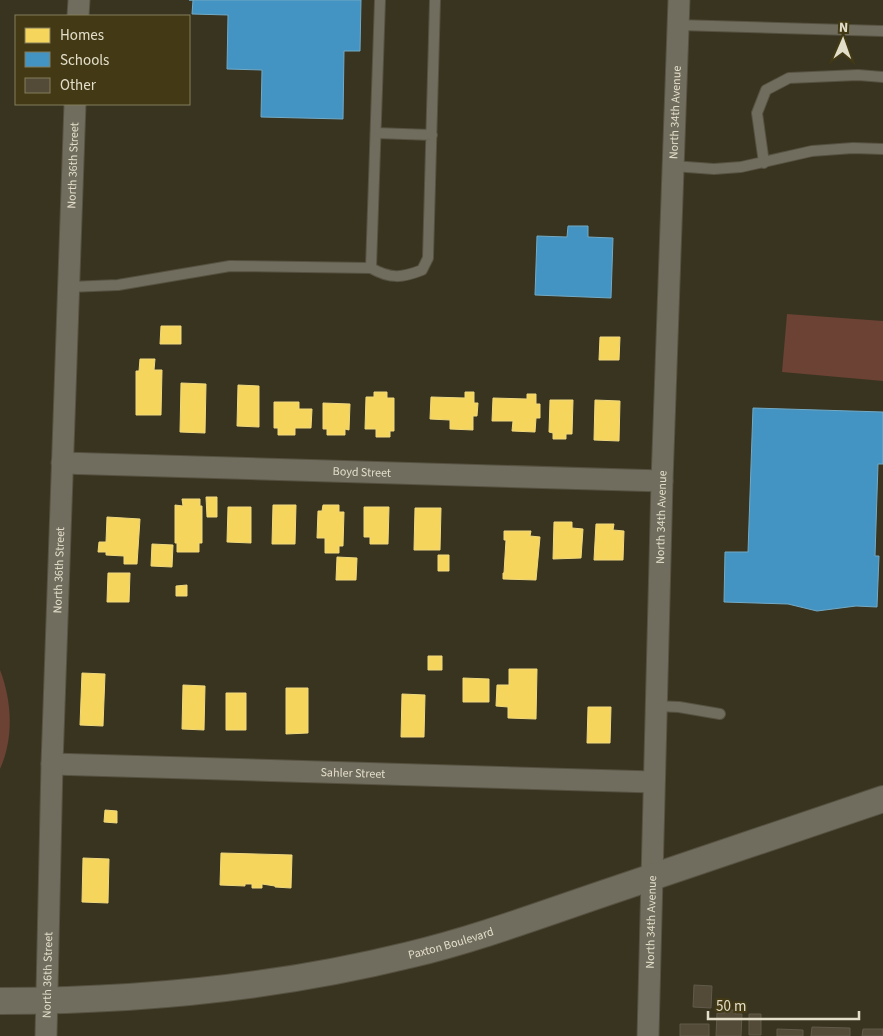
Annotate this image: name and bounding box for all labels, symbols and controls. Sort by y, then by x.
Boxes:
legend [15,15,190,105]
north arrow [818,15,868,65]
text: N [838,18,848,38]
text: Homes [60,25,104,46]
text: Schools [60,50,109,71]
street label: North 34th Avenue [665,65,686,159]
text: Other [60,75,97,96]
street label: North 36th Street [63,122,83,209]
street label: Boyd Street [332,463,391,482]
street label: North 34th Avenue [652,470,671,564]
street label: North 36th Street [49,527,69,614]
street label: Sahler Street [320,764,385,783]
street label: North 34th Avenue [642,875,661,969]
street label: Paxton Boulevard [406,923,496,964]
street label: North 36th Street [38,932,57,1018]
scale bar [708,988,859,1020]
text: 50 m [716,996,746,1017]

